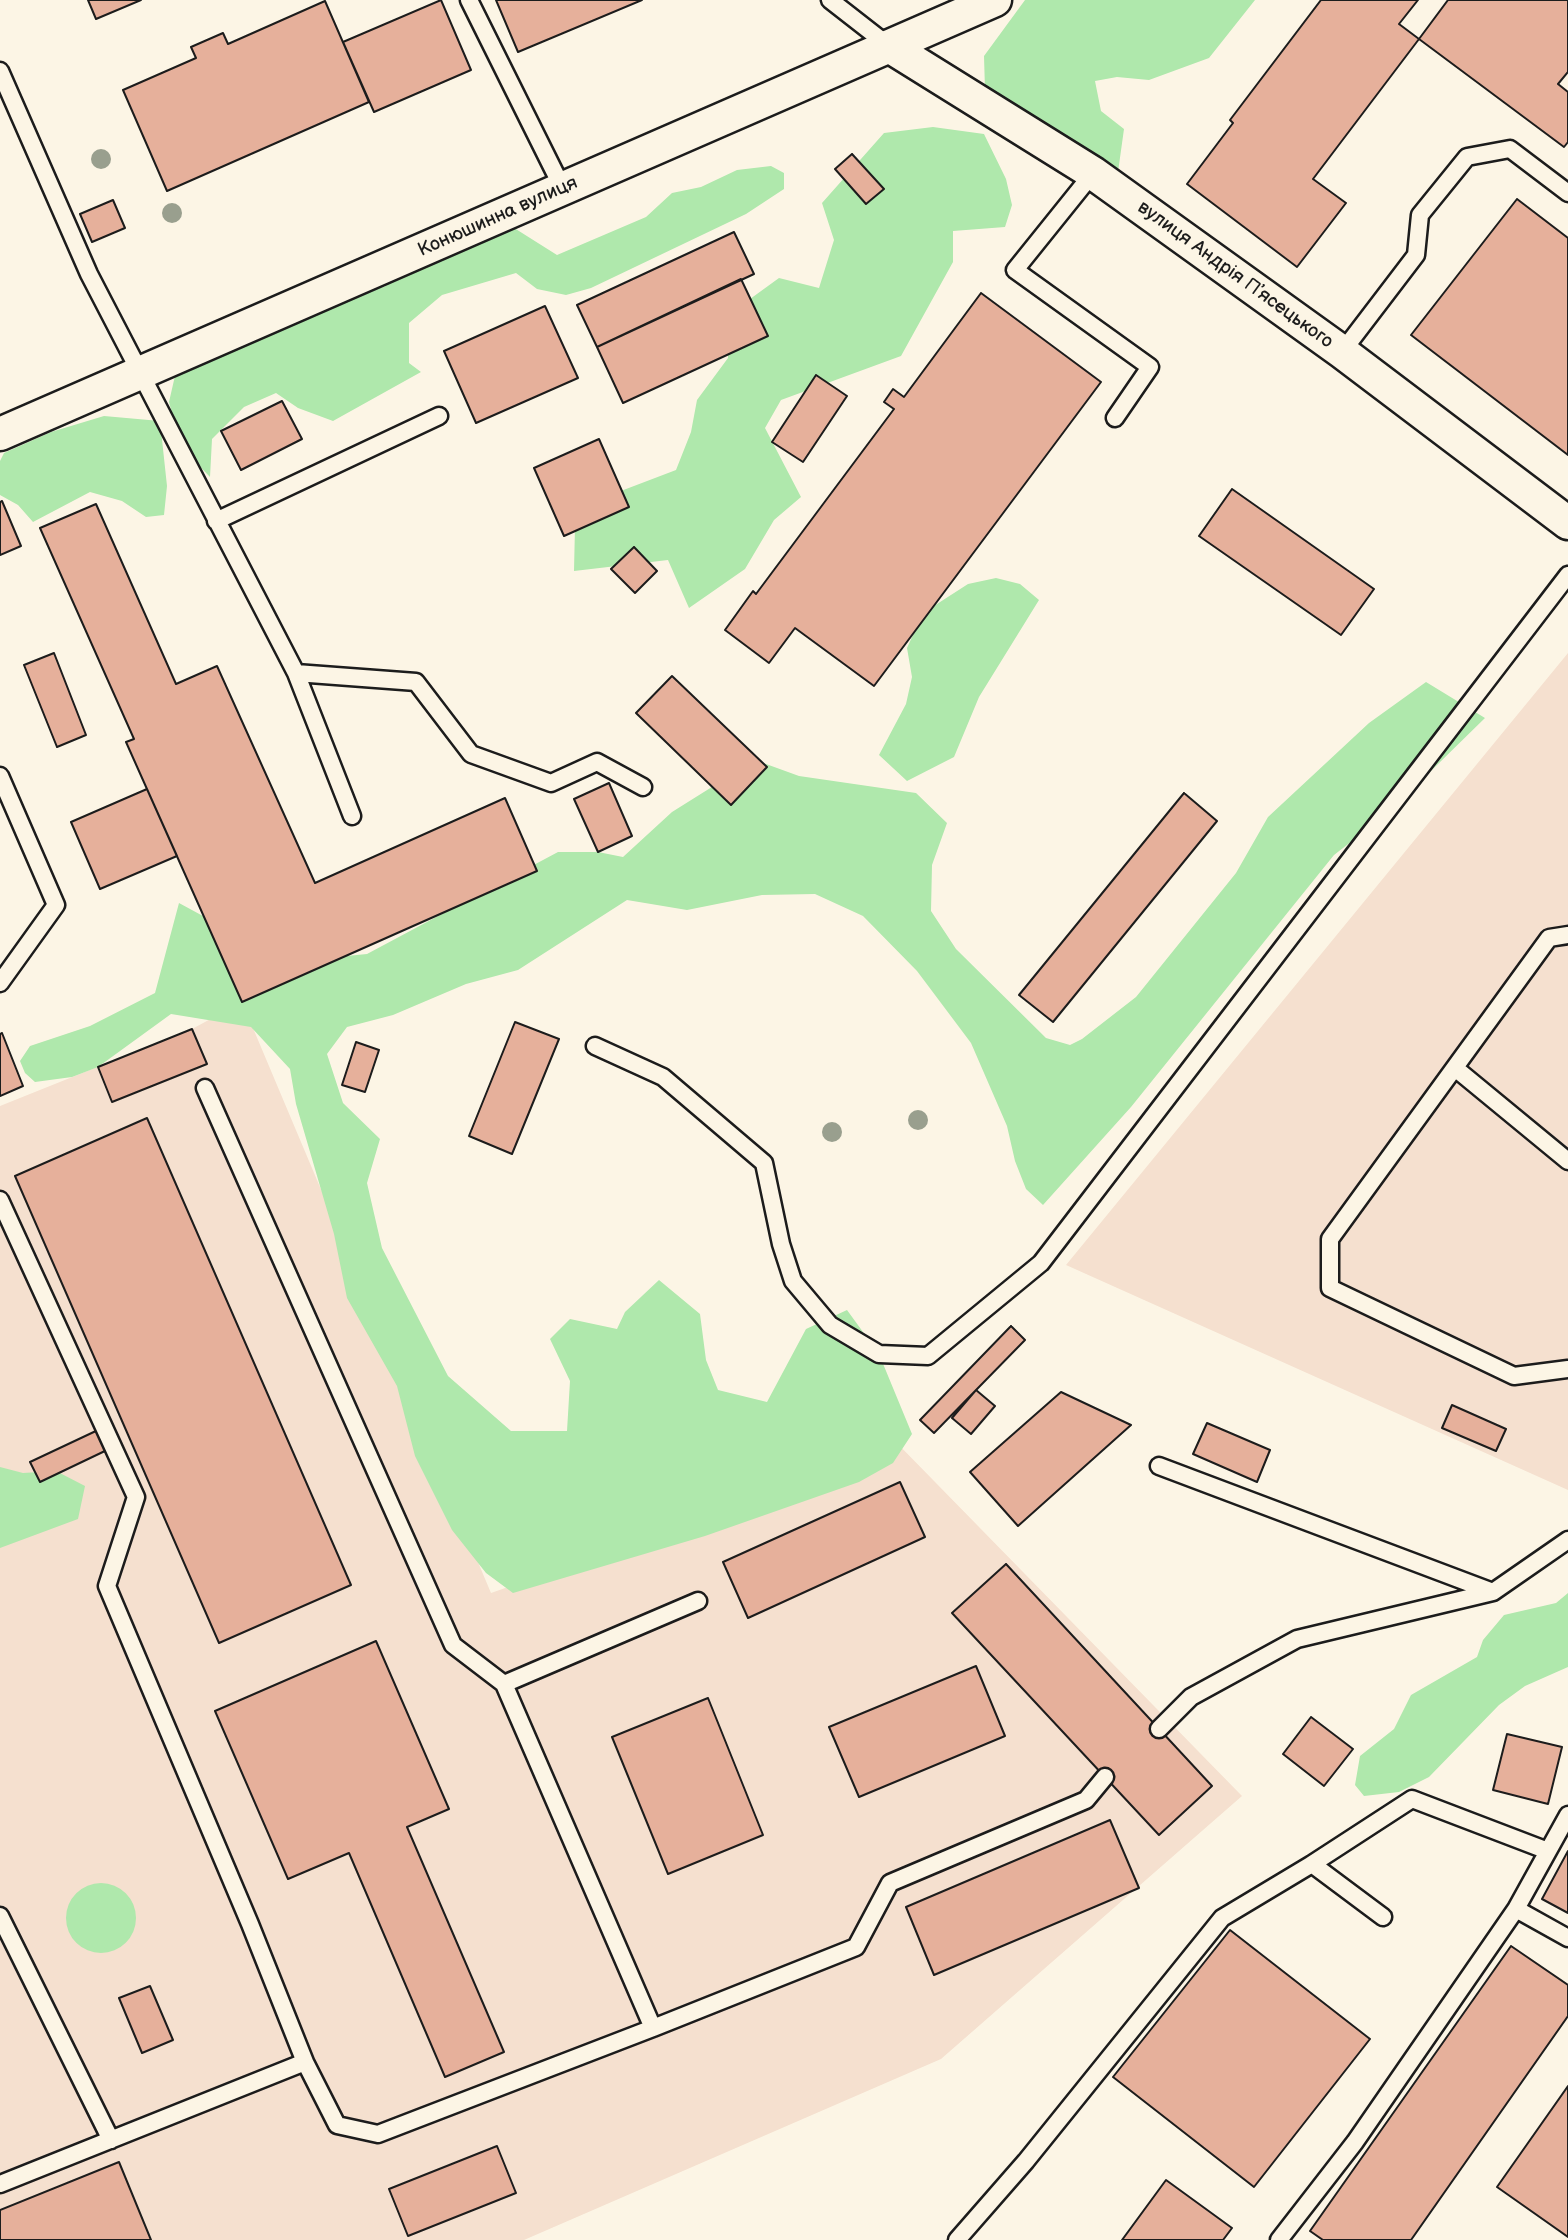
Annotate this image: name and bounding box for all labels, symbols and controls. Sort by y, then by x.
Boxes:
street label: Конюшинна вулиця [415,172,581,262]
street label: вулиця Андрія Пʼясецького [1133,196,1337,354]

